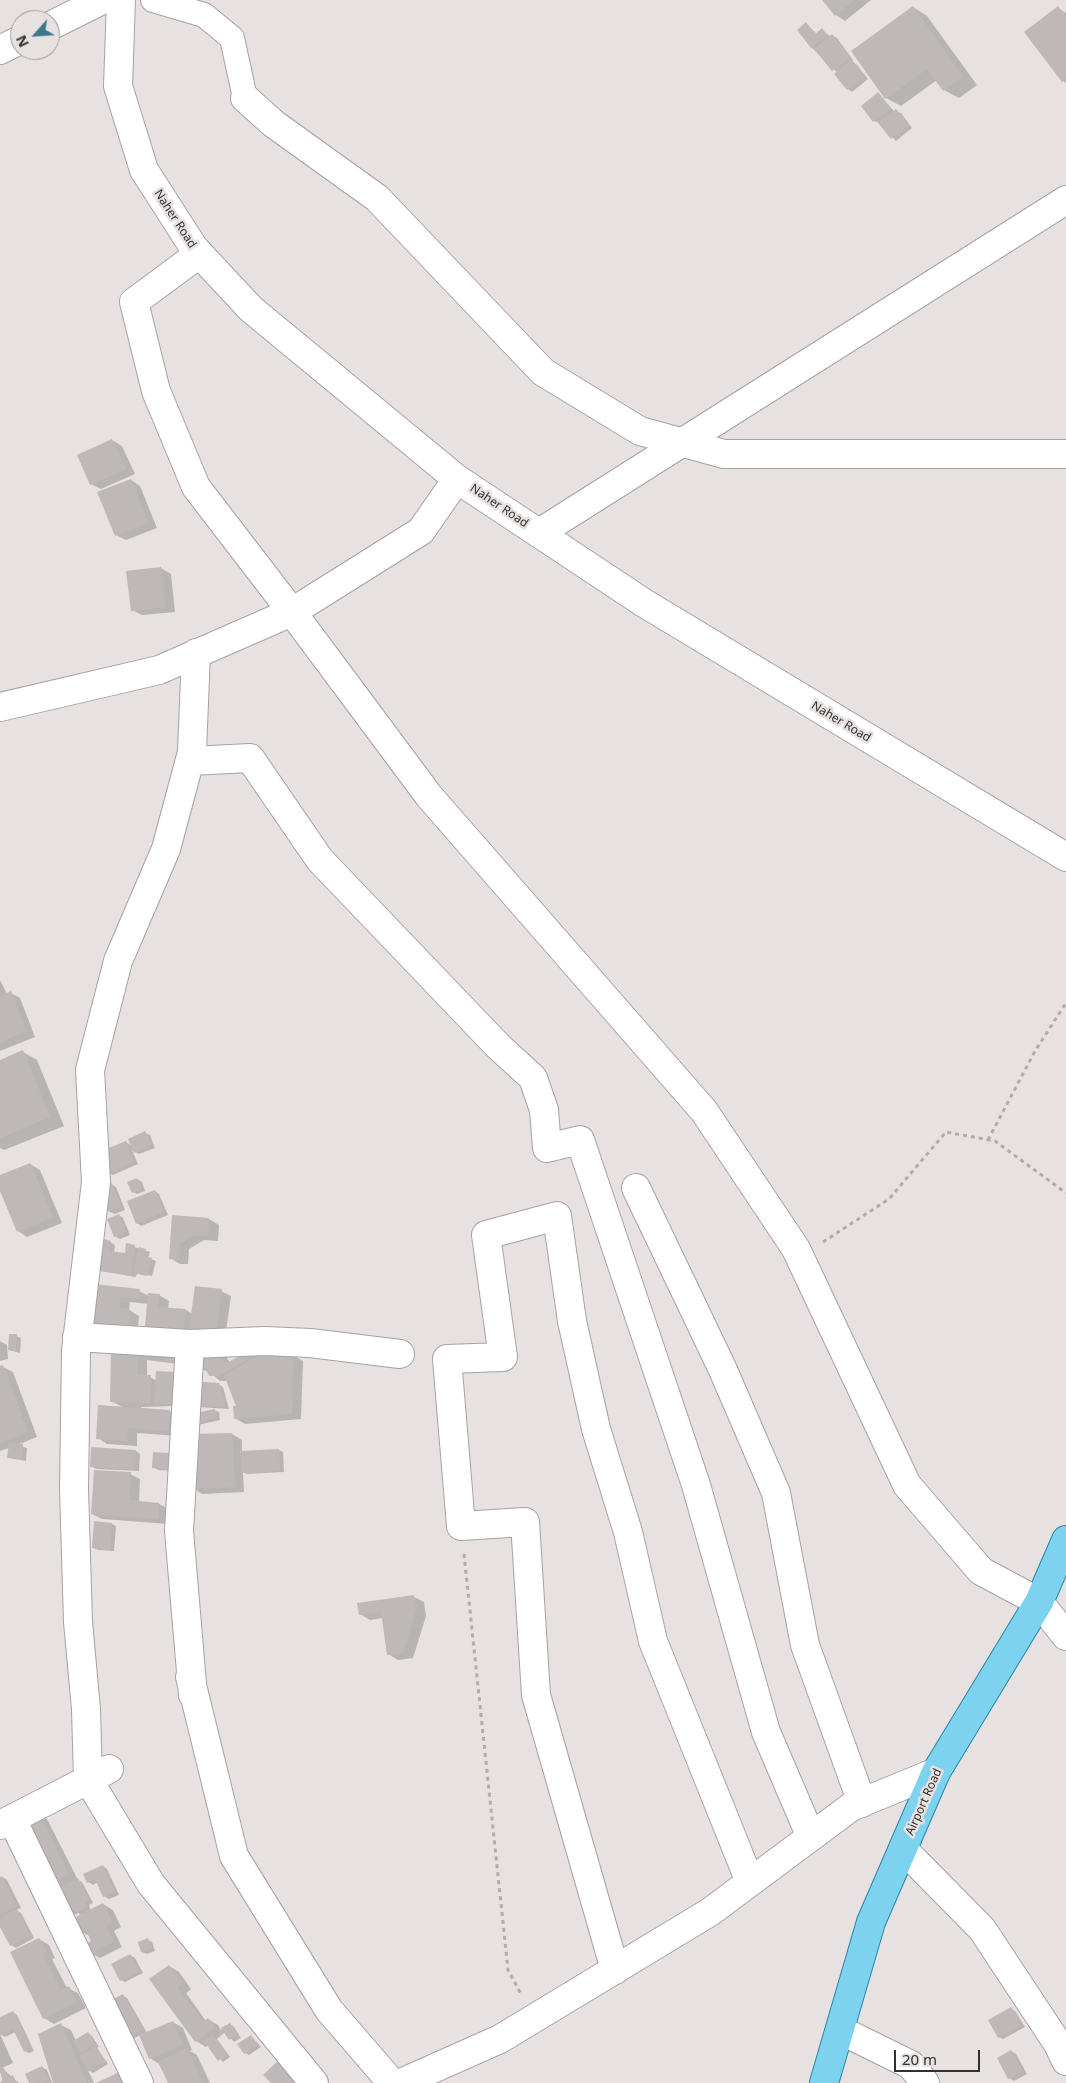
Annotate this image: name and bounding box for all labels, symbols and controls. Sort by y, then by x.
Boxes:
north arrow [10,10,60,60]
text: N [11,32,33,51]
street label: Naher Road [151,187,199,251]
street label: Naher Road [467,481,531,531]
street label: Naher Road [809,699,873,745]
street label: Airport Road [903,1766,945,1838]
scale bar [896,2040,982,2072]
text: 20 m [902,2049,937,2069]

